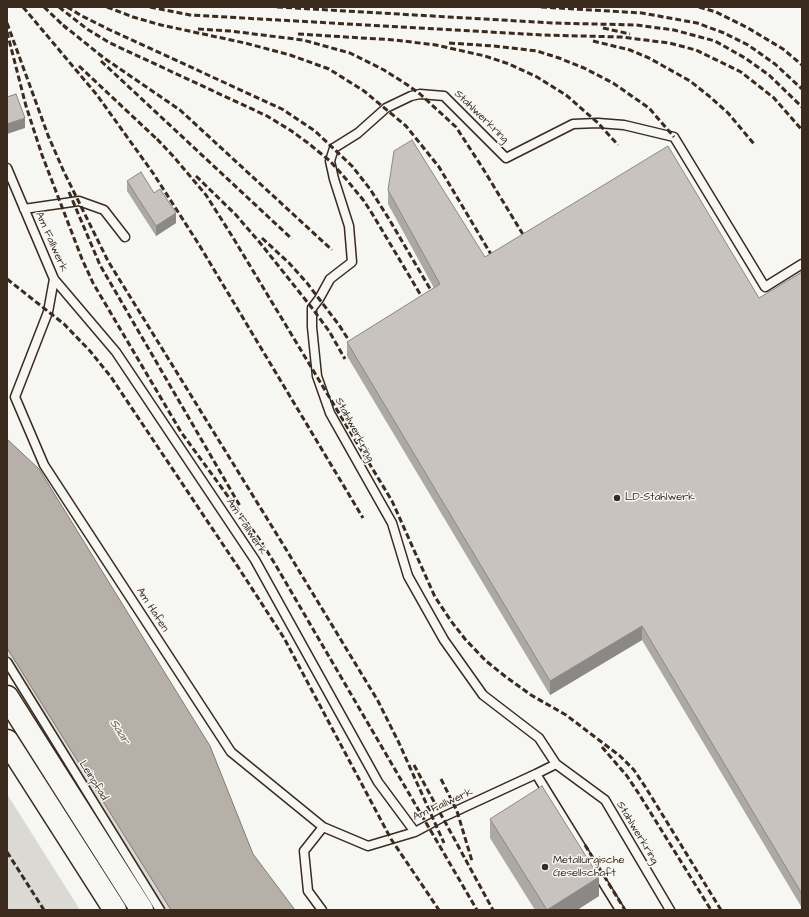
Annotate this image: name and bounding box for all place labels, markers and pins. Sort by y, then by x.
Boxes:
place label: LD-Stahlwerk [625,491,695,505]
marker: LD-Stahlwerk [612,493,622,503]
place label: Metallurgische Gesellschaft [553,854,624,880]
marker: Metallurgische Gesellschaft [540,862,550,872]

